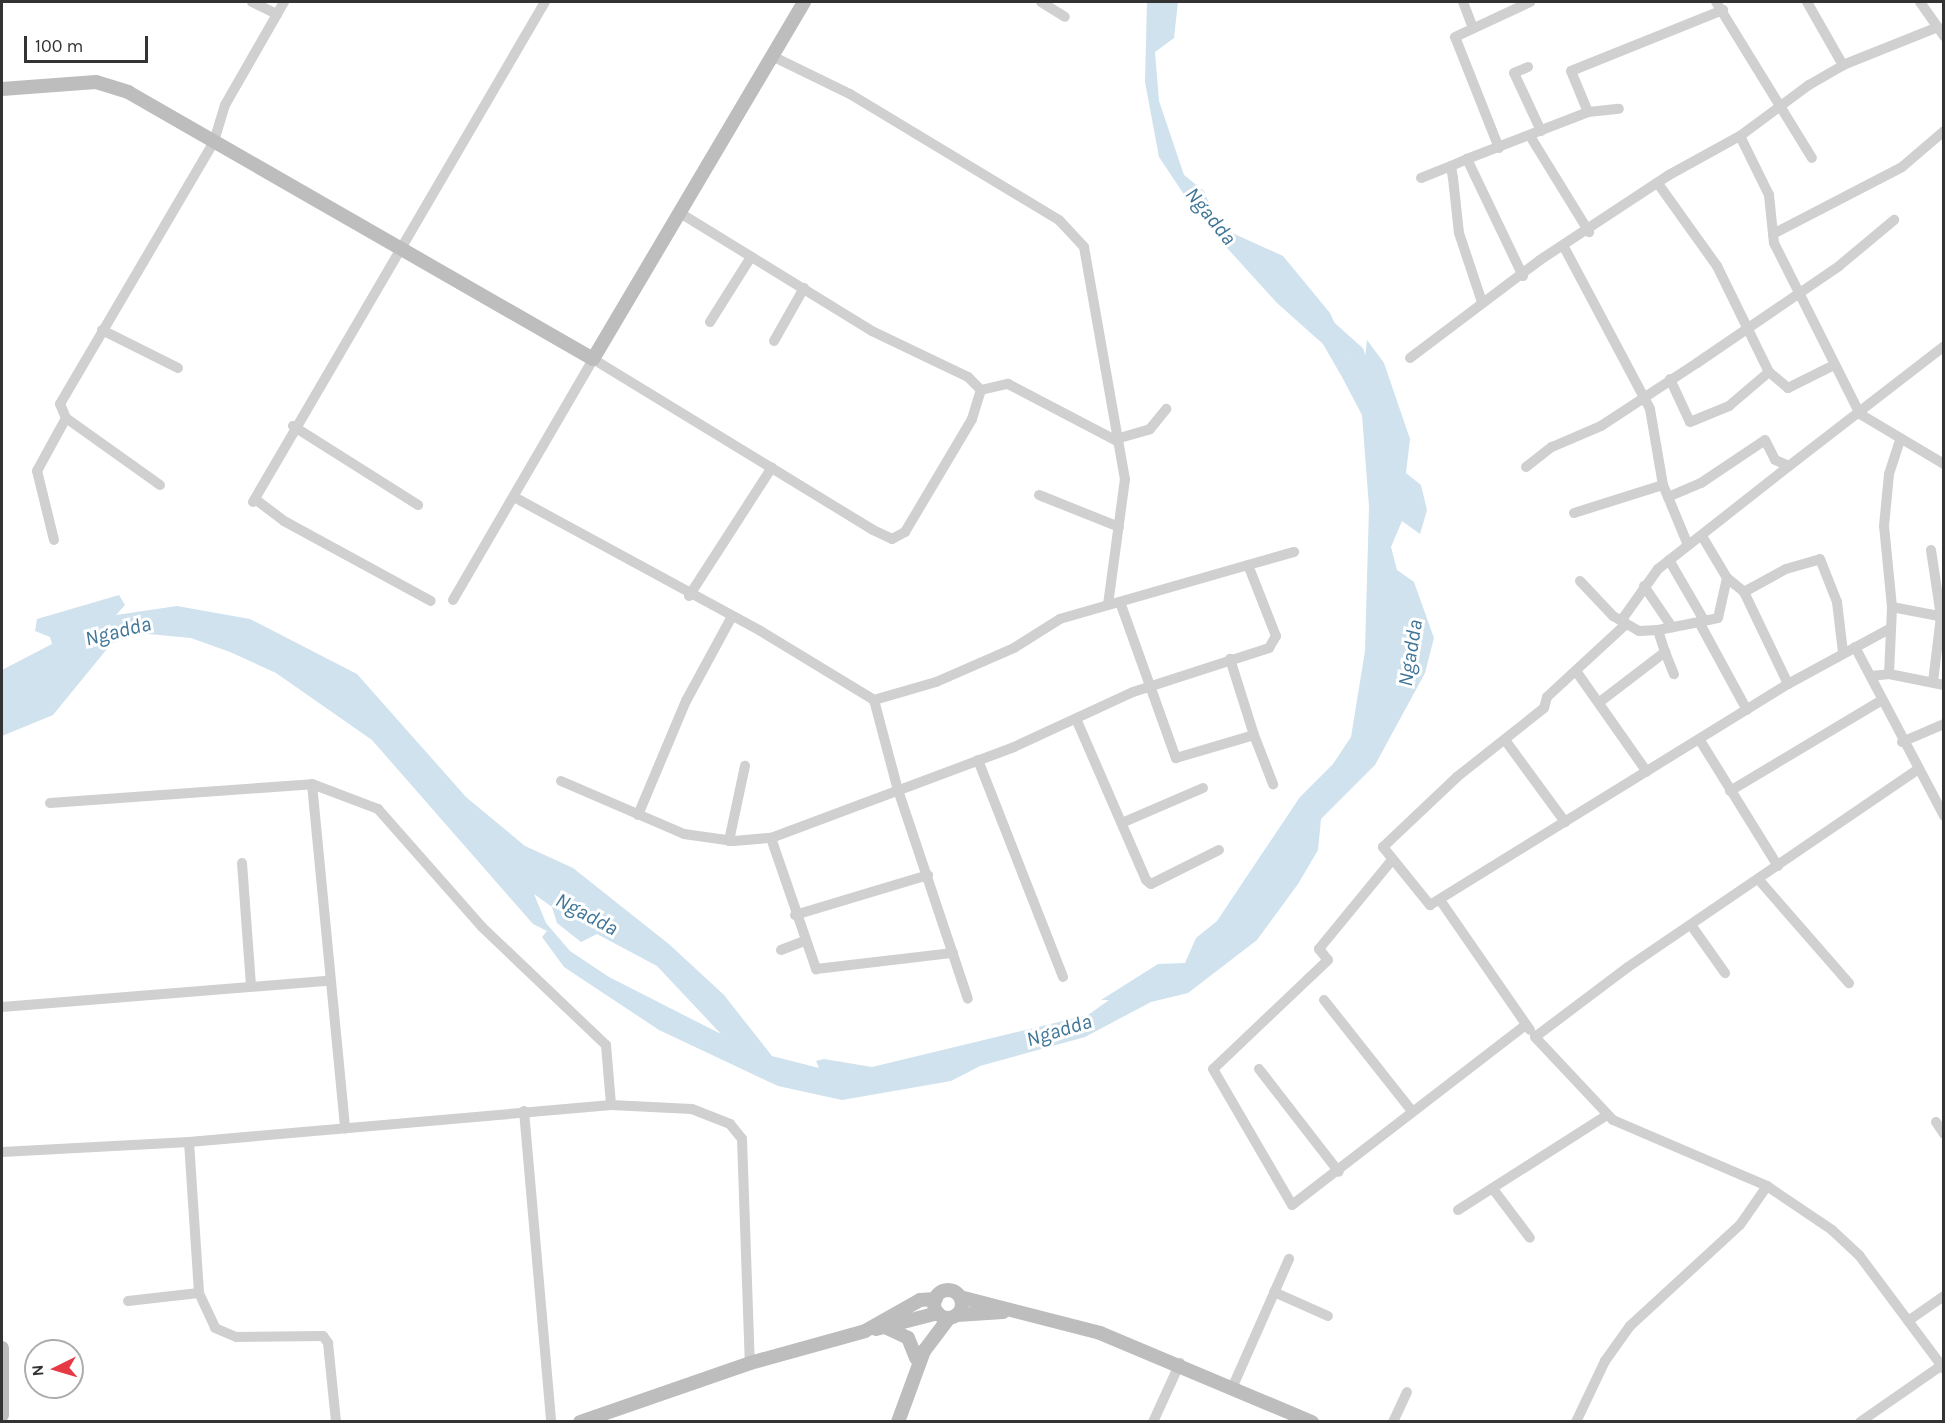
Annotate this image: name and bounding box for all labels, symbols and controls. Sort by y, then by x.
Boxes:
scale bar [27,24,152,62]
text: 100 m [35,35,83,57]
water label: Ngadda [1180,182,1242,250]
water label: Ngadda [82,611,154,651]
water label: Ngadda [1392,618,1428,688]
water label: Ngadda [551,887,623,941]
water label: Ngadda [1023,1008,1095,1052]
north arrow [24,1339,84,1399]
text: N [28,1364,48,1377]

